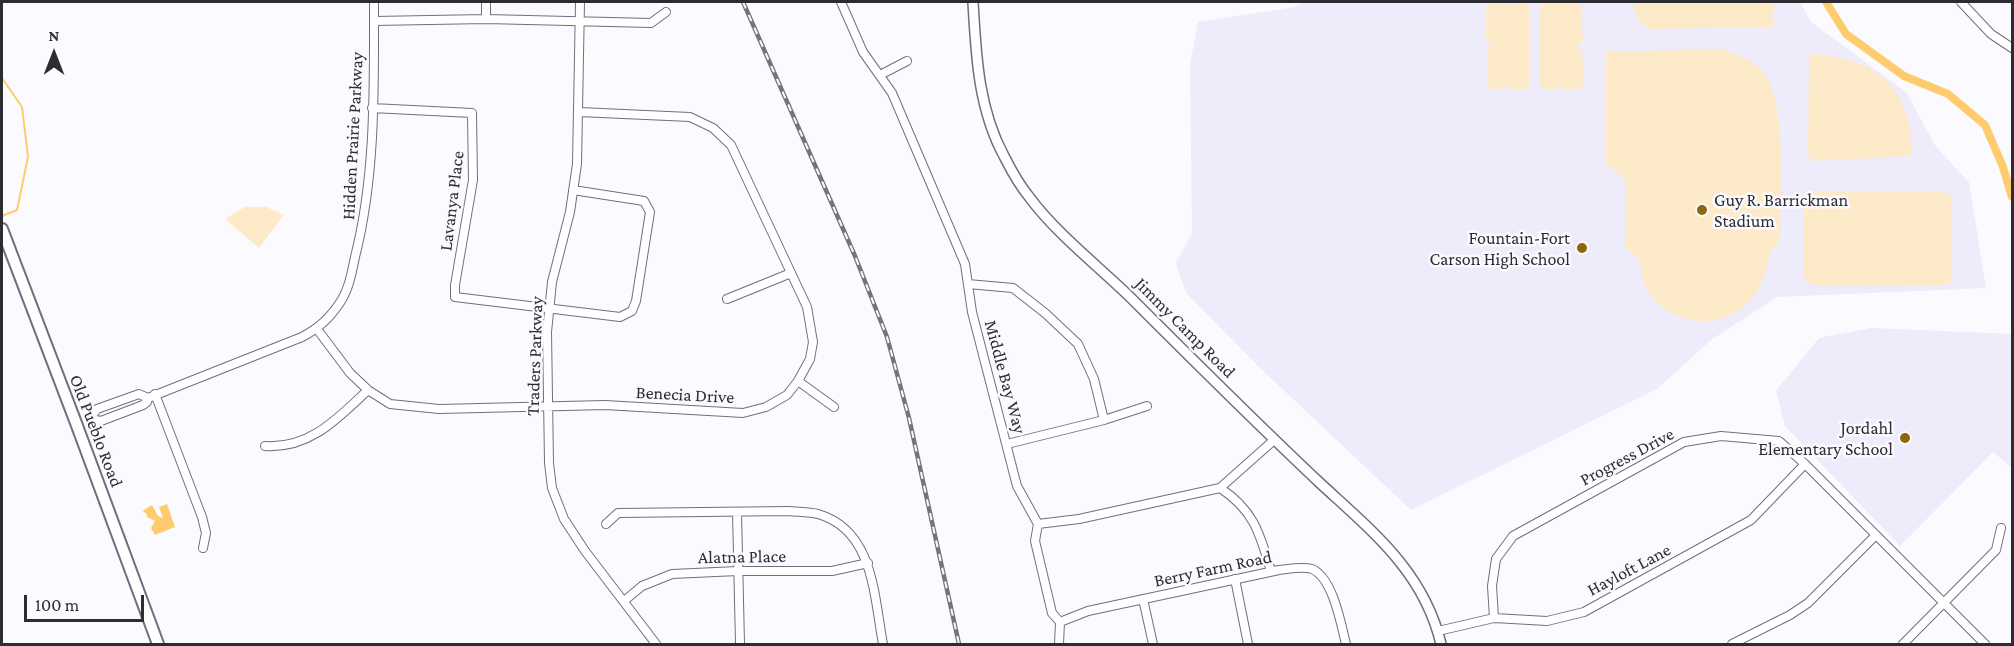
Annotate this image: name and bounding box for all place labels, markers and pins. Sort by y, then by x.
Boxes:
place label: Guy R. Barrickman Stadium [1714,189,1848,232]
marker: Guy R. Barrickman Stadium [1695,203,1709,217]
place label: Fountain-Fort Carson High School [1429,227,1570,270]
marker: Fountain-Fort Carson High School [1575,241,1589,255]
place label: Jordahl Elementary School [1758,417,1893,460]
marker: Jordahl Elementary School [1898,431,1912,445]

